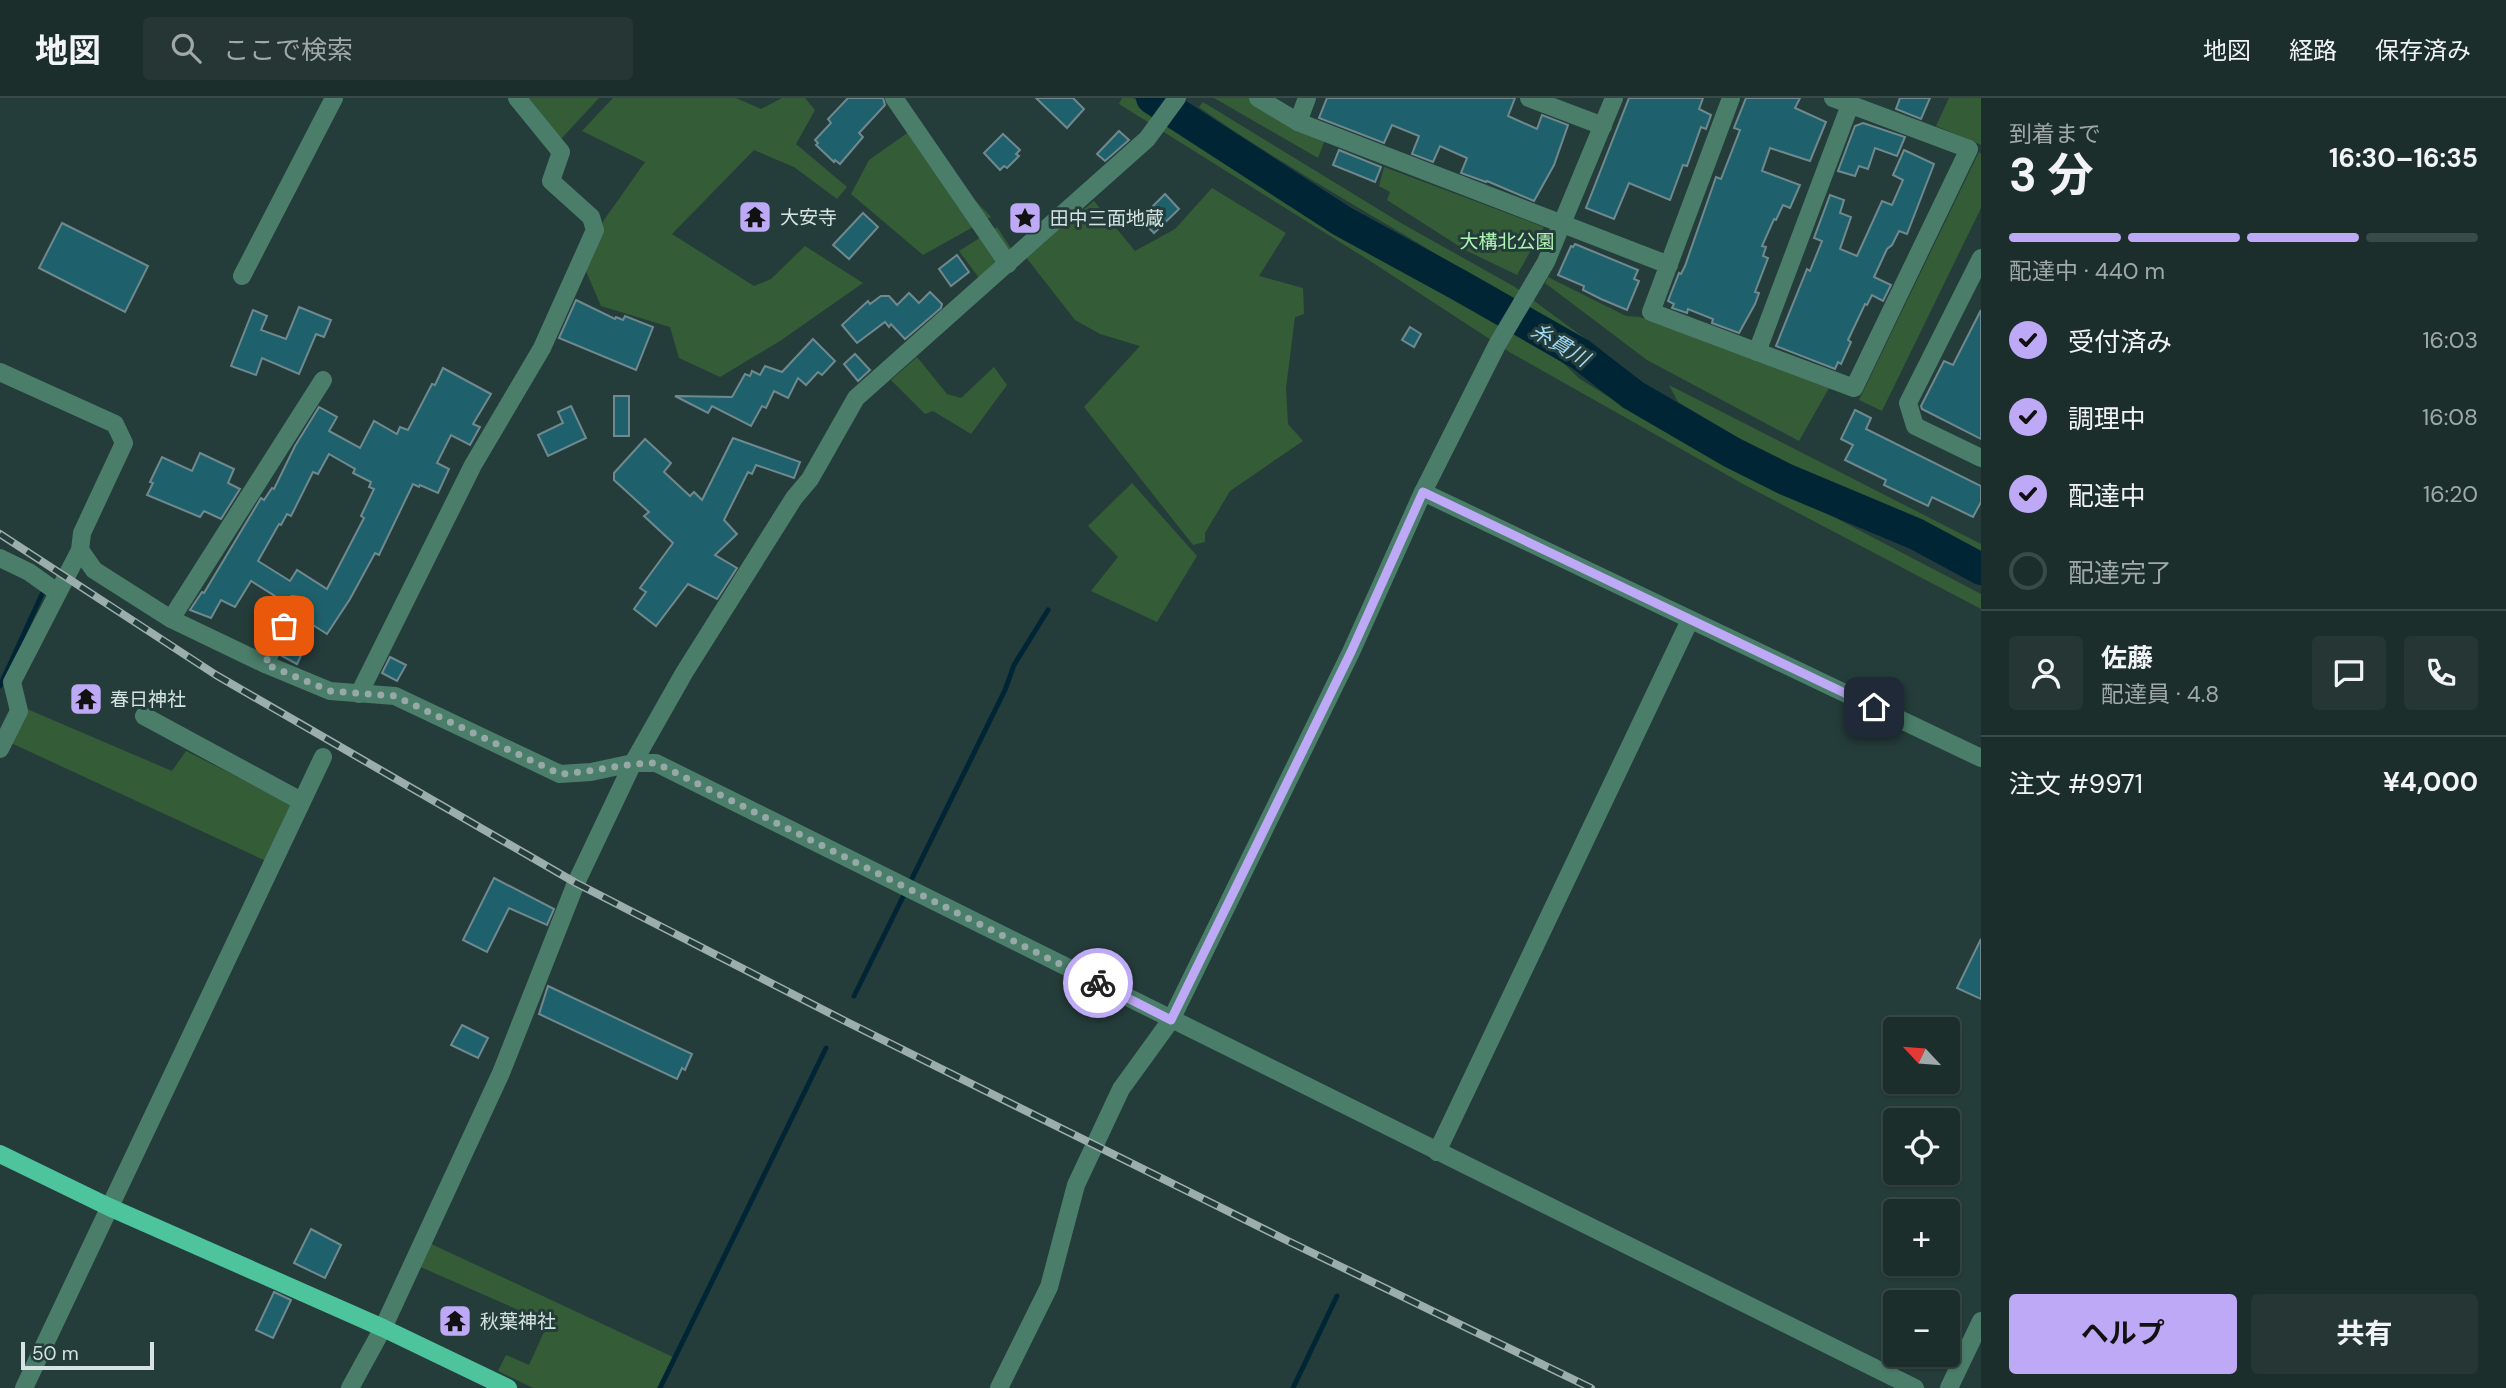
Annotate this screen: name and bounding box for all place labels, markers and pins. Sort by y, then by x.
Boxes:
temple icon: 大安寺 [736,198,774,236]
place icon: 田中三面地蔵 [1006,199,1044,237]
place label: 大安寺 [780,205,837,230]
place label: 田中三面地蔵 [1050,206,1164,231]
pin [254,596,314,656]
pin [1844,677,1904,737]
temple icon: 春日神社 [67,680,105,718]
place label: 春日神社 [110,687,186,712]
temple icon: 秋葉神社 [436,1302,474,1340]
place label: 秋葉神社 [480,1309,556,1334]

